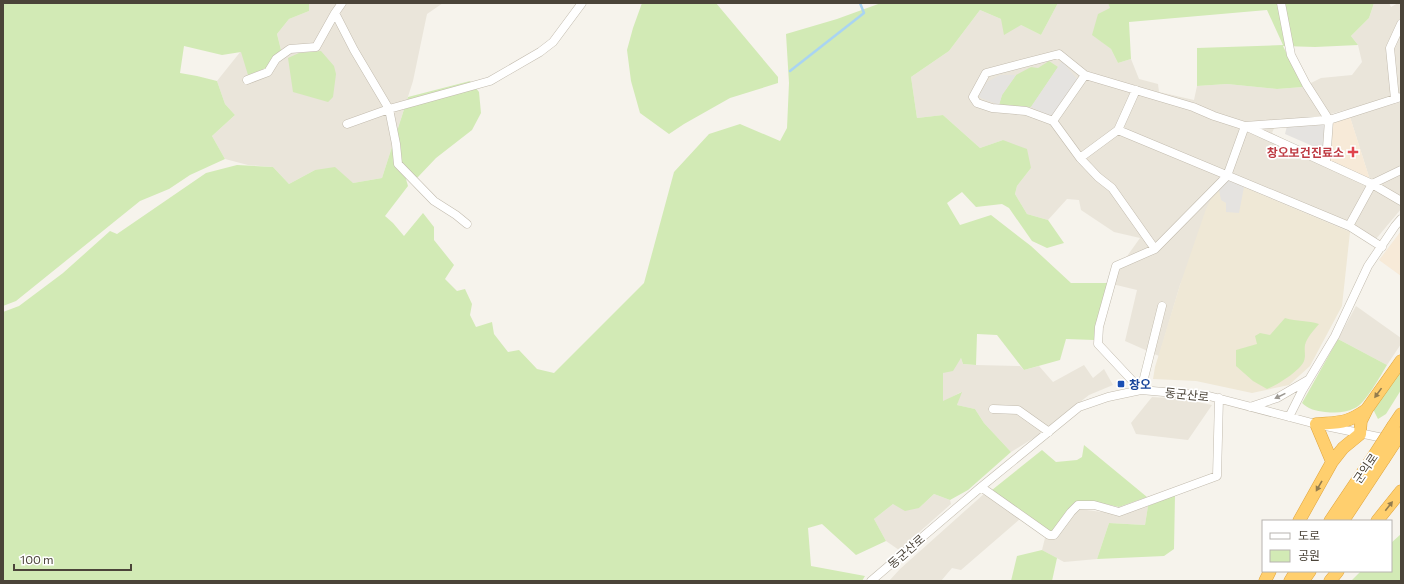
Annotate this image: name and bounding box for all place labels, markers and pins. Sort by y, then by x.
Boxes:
place label: 창오보건진료소 [1267,145,1344,159]
marker: 창오보건진료소 [1347,146,1359,158]
place label: 창오 [1129,377,1151,391]
marker: 창오 [1116,379,1126,389]

